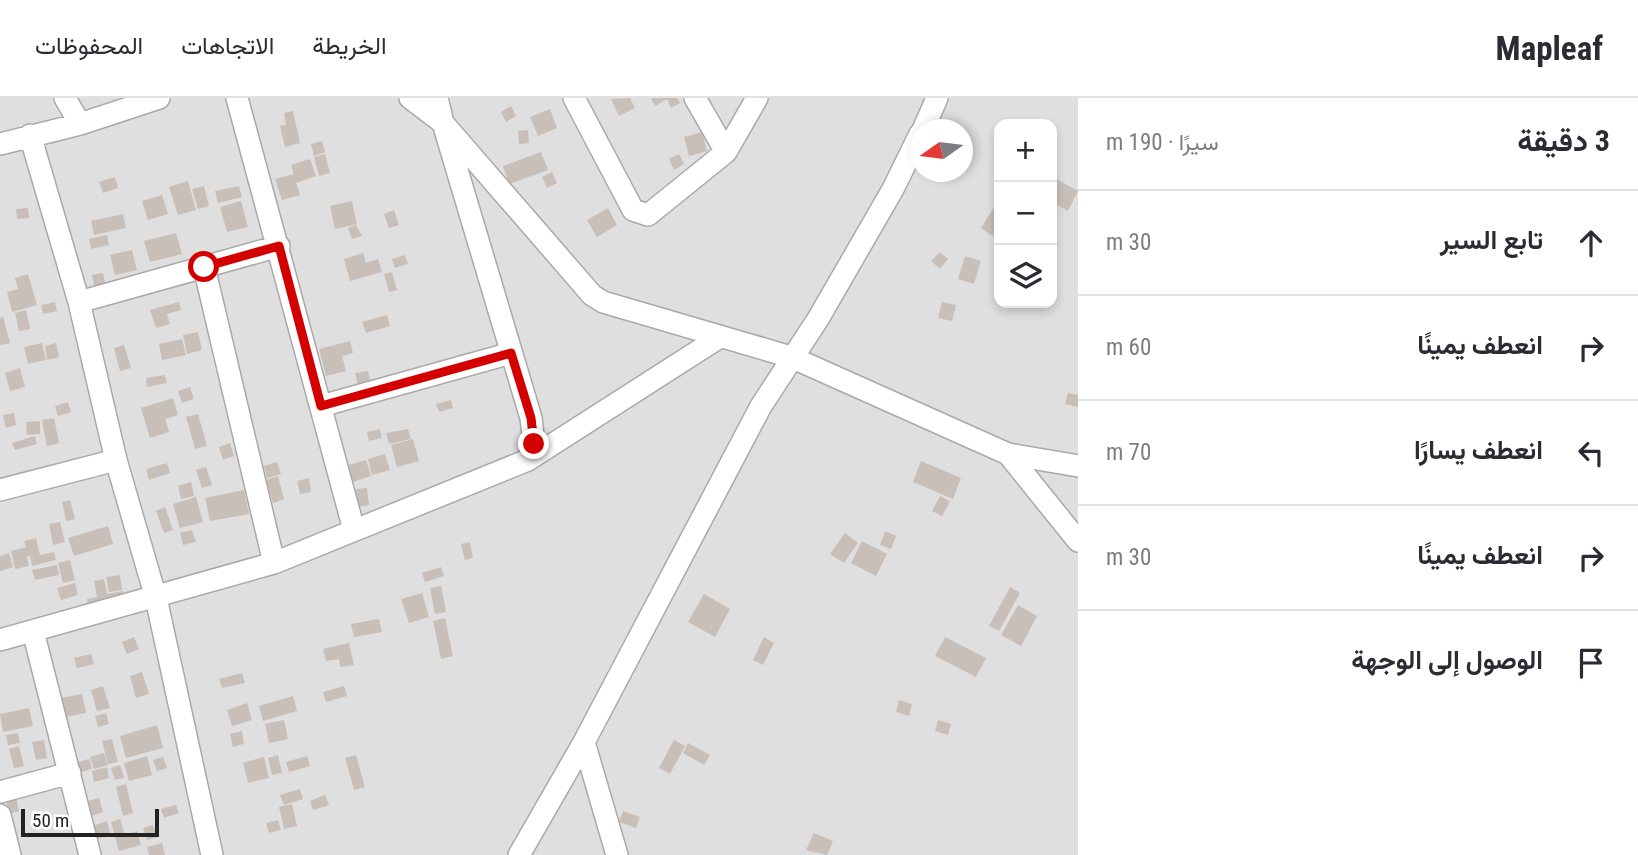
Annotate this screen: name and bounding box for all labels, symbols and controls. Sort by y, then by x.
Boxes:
text: Mapleaf [1496,29,1603,68]
text: المحفوظات [35,32,143,60]
text: الاتجاهات [181,32,274,60]
text: الخريطة [312,32,387,60]
north arrow [910,119,973,182]
map controls [994,119,1057,308]
button: + [994,119,1057,182]
text: 3 دقيقة [1517,123,1610,158]
text: سيرًا · 190 m [1106,129,1219,156]
button: − [994,182,1057,245]
icon: ahead [1572,224,1610,262]
text: تابع السير [1440,225,1543,255]
text: 30 m [1106,229,1151,256]
button: layers [994,245,1057,308]
route start [188,251,219,282]
icon: right [1572,329,1610,367]
text: انعطف يمينًا [1417,330,1543,360]
text: 60 m [1106,334,1151,361]
route end [518,428,549,459]
icon: left [1572,434,1610,472]
text: انعطف يسارًا [1414,435,1543,465]
text: 70 m [1106,439,1151,466]
icon: right [1572,539,1610,577]
text: انعطف يمينًا [1417,540,1543,570]
text: 30 m [1106,544,1151,571]
icon: arrive [1572,644,1610,682]
text: الوصول إلى الوجهة [1351,645,1543,675]
scale bar [21,806,159,838]
text: 50 m [32,809,69,832]

